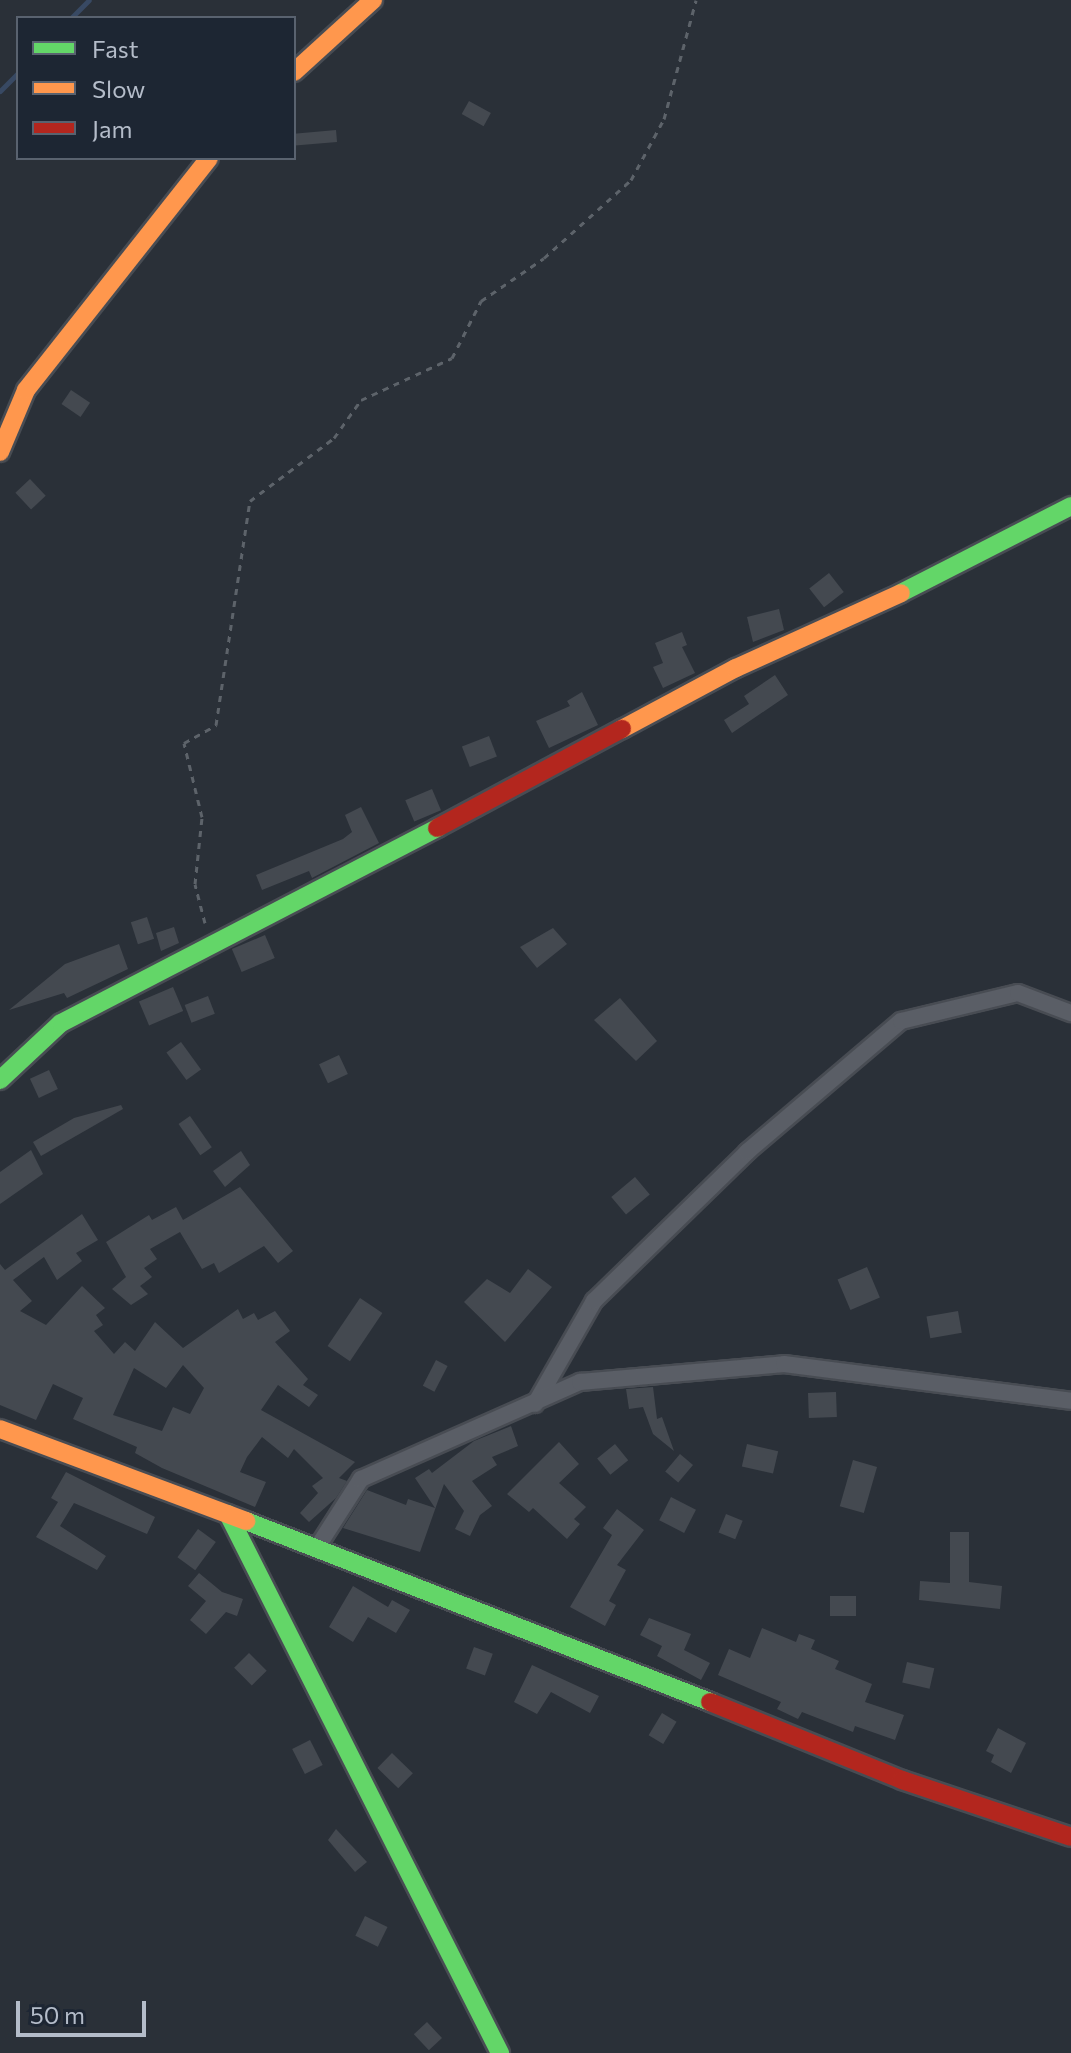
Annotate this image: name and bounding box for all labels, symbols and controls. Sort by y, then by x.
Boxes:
legend [16,16,296,160]
text: Fast [92,34,139,63]
text: Slow [92,74,145,103]
text: Jam [92,114,132,143]
scale bar [20,1985,150,2035]
text: 50 m [30,2000,85,2029]

